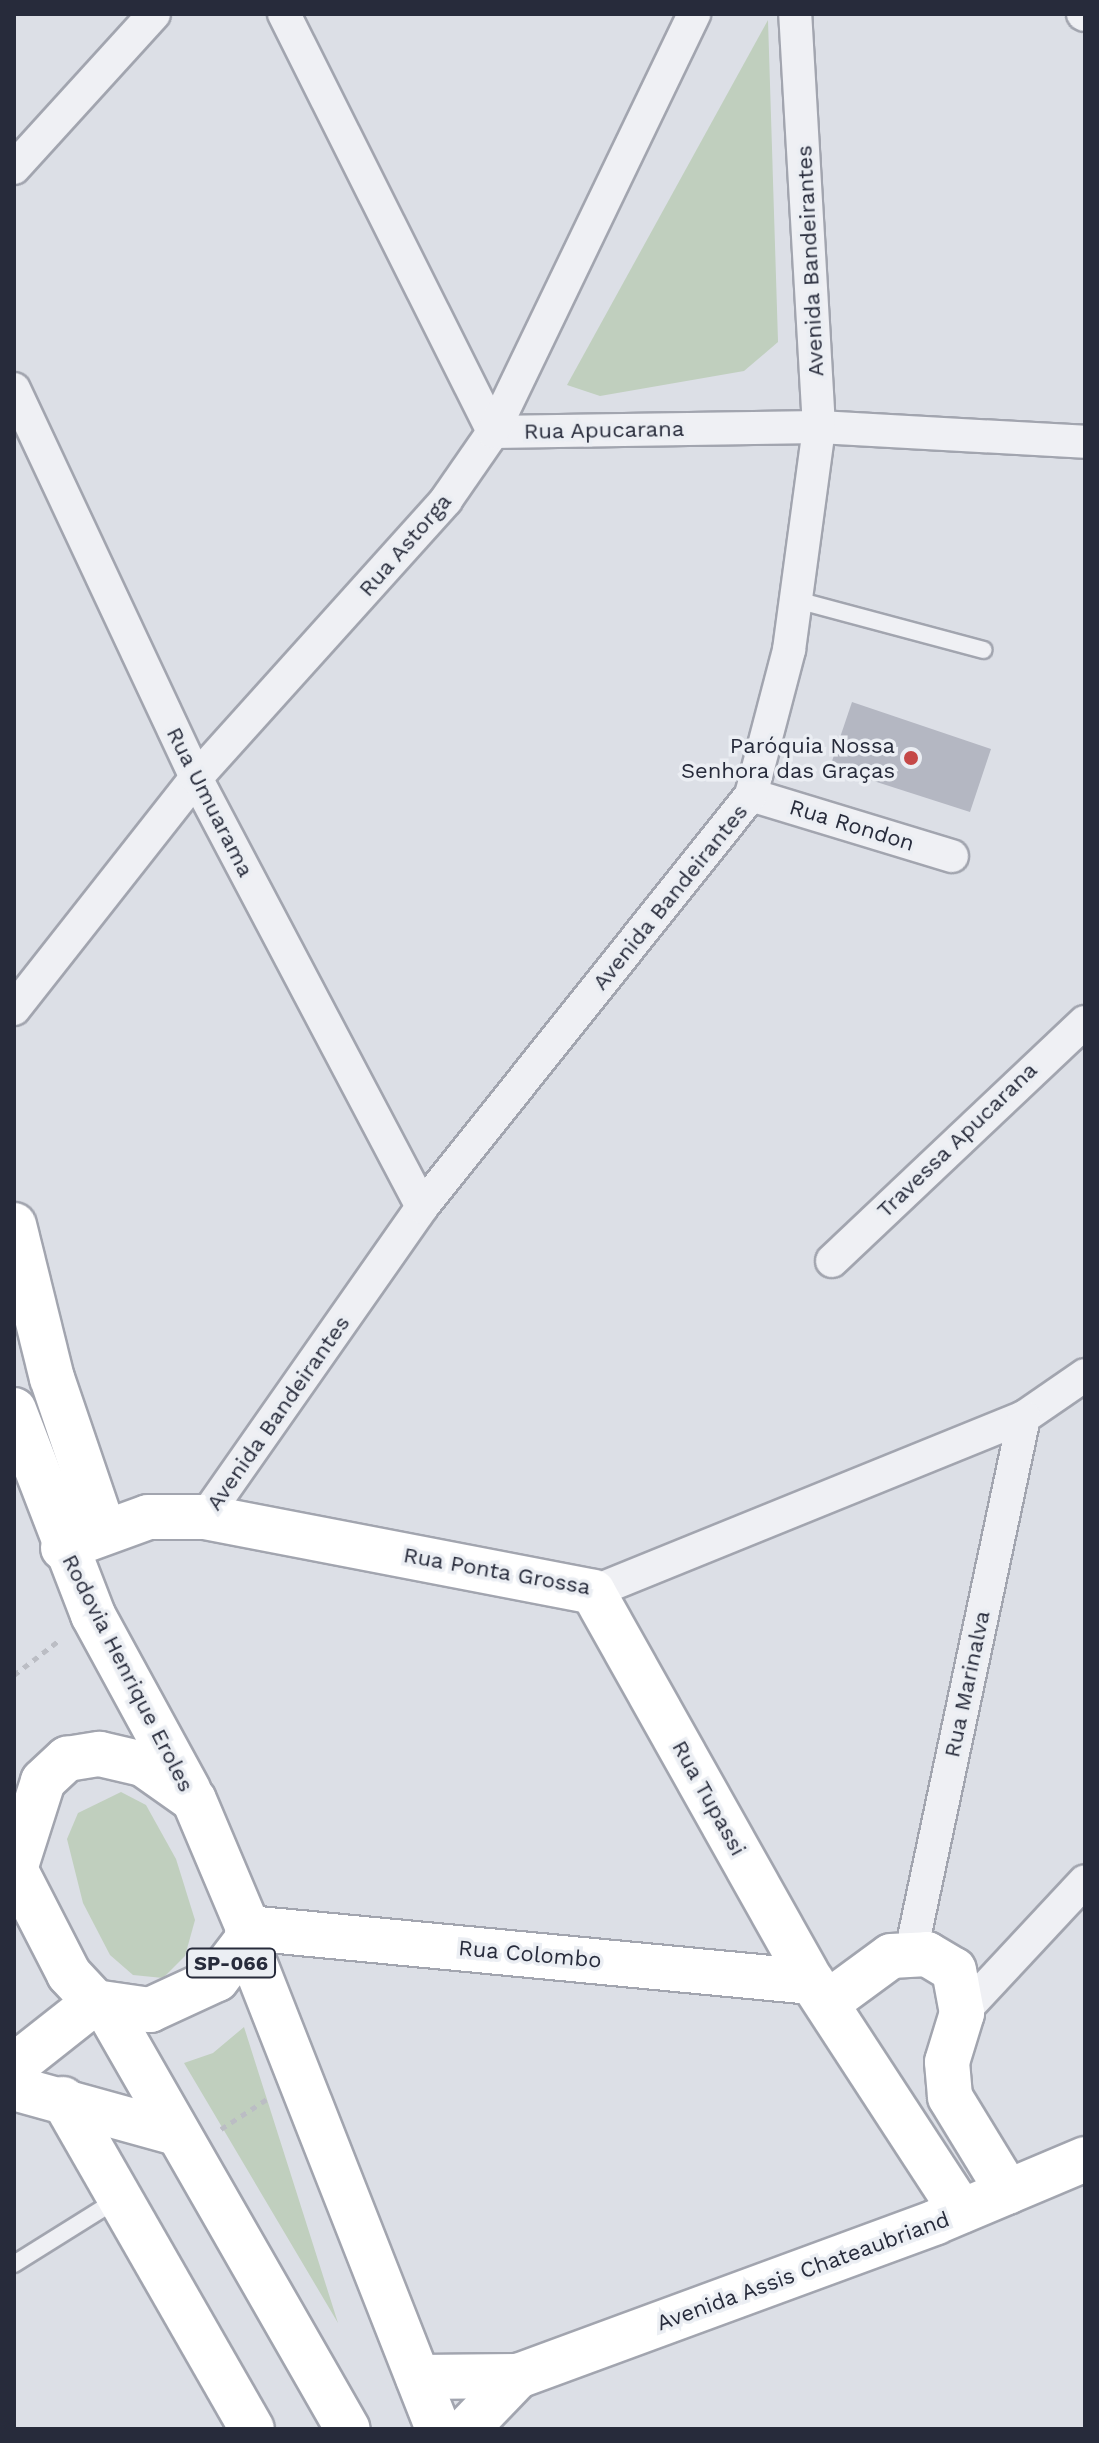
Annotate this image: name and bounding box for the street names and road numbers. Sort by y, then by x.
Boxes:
street label: Avenida Bandeirantes [791,144,829,378]
street label: Rua Apucarana [523,415,685,445]
street label: Rua Astorga [353,488,457,602]
street label: Rua Umuarama [161,723,259,881]
street label: Rua Rondon [786,793,918,857]
street label: Avenida Bandeirantes [587,799,753,995]
street label: Travessa Apucarana [871,1056,1043,1224]
street label: Avenida Bandeirantes [201,1310,355,1516]
street label: Rua Ponta Grossa [401,1541,593,1601]
street label: Rodovia Henrique Eroles [56,1550,200,1796]
street label: Rua Marinalva [939,1608,995,1760]
street label: Rua Tupassi [666,1735,752,1861]
street label: Rua Colombo [457,1935,603,1973]
road number: SP-066 [185,1947,277,1979]
street label: Avenida Assis Chateaubriand [652,2205,954,2337]

